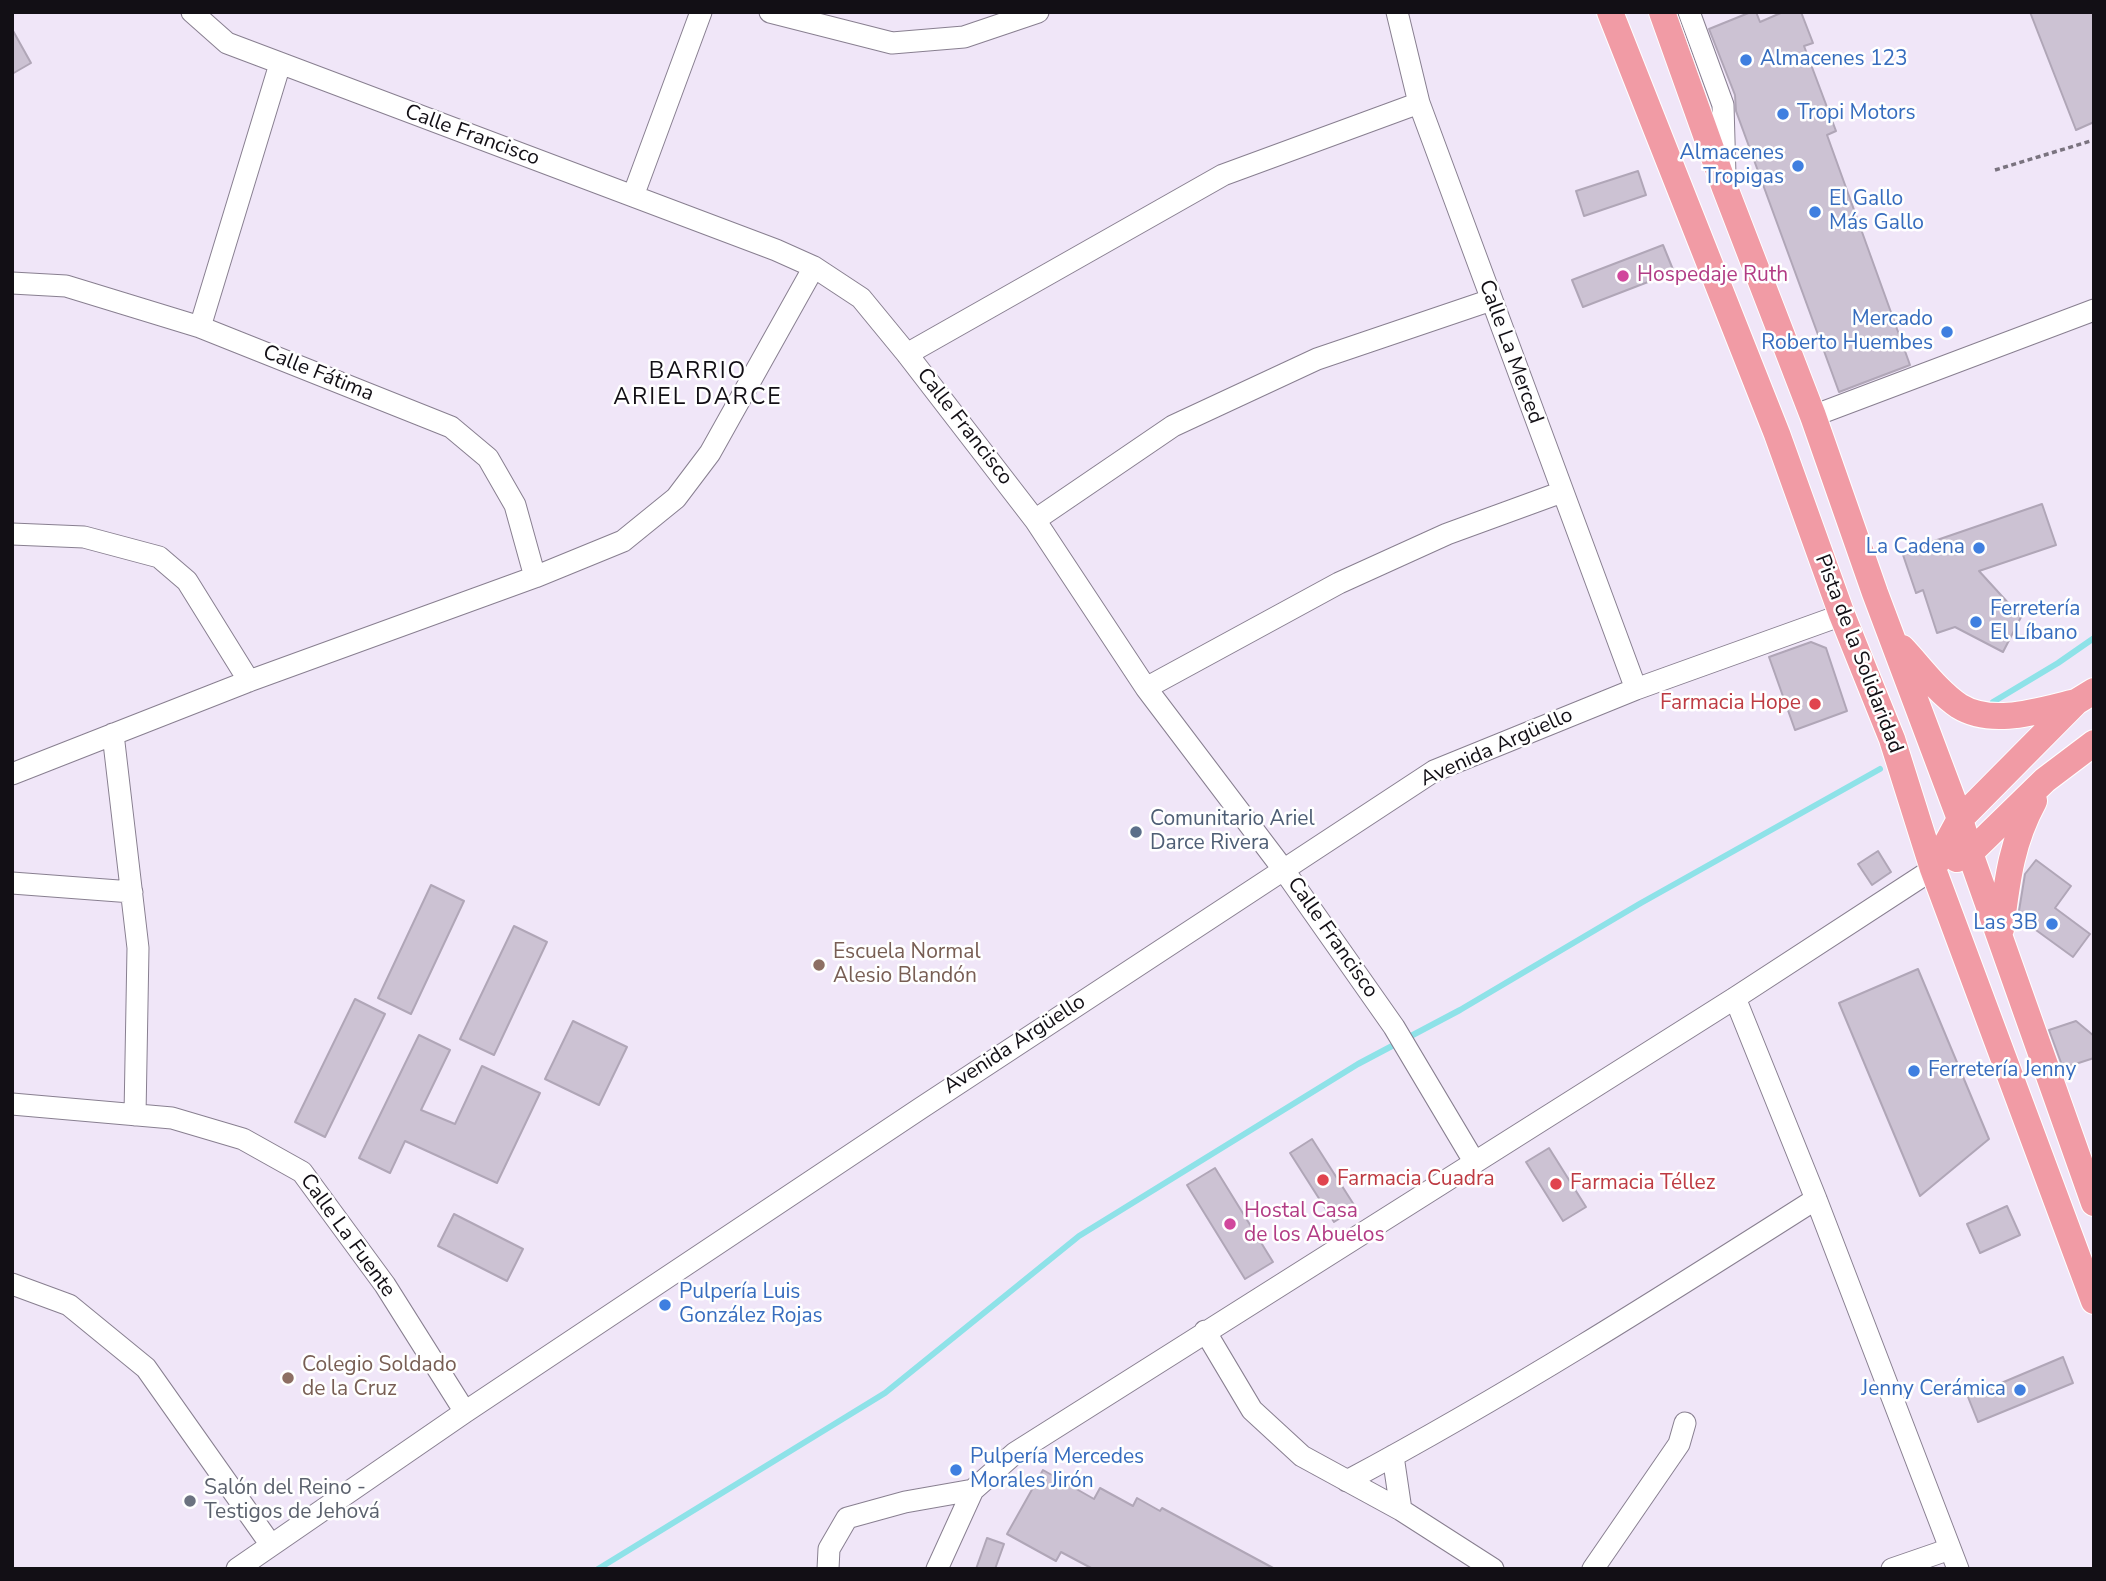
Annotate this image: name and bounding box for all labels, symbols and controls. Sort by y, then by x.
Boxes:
place label: Almacenes 123 [1760,47,1908,73]
marker: Almacenes 123 [1738,52,1754,68]
street label: Calle Francisco [401,100,543,172]
place label: Tropi Motors [1797,101,1916,127]
marker: Tropi Motors [1775,106,1791,122]
place label: Almacenes Tropigas [1679,141,1784,191]
marker: Almacenes Tropigas [1790,158,1806,174]
place label: El Gallo Más Gallo [1829,187,1924,237]
marker: El Gallo Más Gallo [1807,204,1823,220]
place label: Hospedaje Ruth [1637,263,1788,289]
marker: Hospedaje Ruth [1615,268,1631,284]
street label: Calle La Merced [1472,277,1548,427]
place label: Mercado Roberto Huembes [1761,307,1933,357]
marker: Mercado Roberto Huembes [1939,324,1955,340]
street label: Calle Fátima [259,340,377,408]
district label: BARRIO ARIEL DARCE [615,358,781,412]
street label: Calle Francisco [911,364,1017,490]
place label: La Cadena [1866,535,1965,561]
marker: La Cadena [1971,540,1987,556]
street label: Pista de la Solidaridad [1808,551,1908,757]
place label: Ferretería El Líbano [1990,597,2080,647]
marker: Ferretería El Líbano [1968,614,1984,630]
place label: Farmacia Hope [1660,691,1801,717]
marker: Farmacia Hope [1807,696,1823,712]
street label: Avenida Argüello [1417,703,1577,793]
place label: Comunitario Ariel Darce Rivera [1150,807,1315,857]
marker: Comunitario Ariel Darce Rivera [1128,824,1144,840]
street label: Calle Francisco [1281,873,1383,1003]
place label: Las 3B [1973,911,2038,937]
marker: Las 3B [2044,916,2060,932]
place label: Escuela Normal Alesio Blandón [833,940,981,990]
marker: Escuela Normal Alesio Blandón [811,957,827,973]
street label: Avenida Argüello [939,990,1091,1100]
place label: Ferretería Jenny [1928,1058,2076,1084]
marker: Ferretería Jenny [1906,1063,1922,1079]
place label: Farmacia Cuadra [1337,1167,1495,1193]
street label: Calle La Fuente [294,1169,400,1303]
place label: Farmacia Téllez [1570,1171,1715,1197]
marker: Farmacia Cuadra [1315,1172,1331,1188]
marker: Farmacia Téllez [1548,1176,1564,1192]
place label: Hostal Casa de los Abuelos [1244,1199,1384,1249]
marker: Hostal Casa de los Abuelos [1222,1216,1238,1232]
place label: Pulpería Luis González Rojas [679,1280,823,1330]
marker: Pulpería Luis González Rojas [657,1297,673,1313]
place label: Colegio Soldado de la Cruz [302,1353,457,1403]
marker: Colegio Soldado de la Cruz [280,1370,296,1386]
place label: Jenny Cerámica [1861,1377,2006,1403]
marker: Jenny Cerámica [2012,1382,2028,1398]
place label: Pulpería Mercedes Morales Jirón [970,1445,1144,1495]
marker: Pulpería Mercedes Morales Jirón [948,1462,964,1478]
place label: Salón del Reino - Testigos de Jehová [204,1476,380,1526]
marker: Salón del Reino - Testigos de Jehová [182,1493,198,1509]

